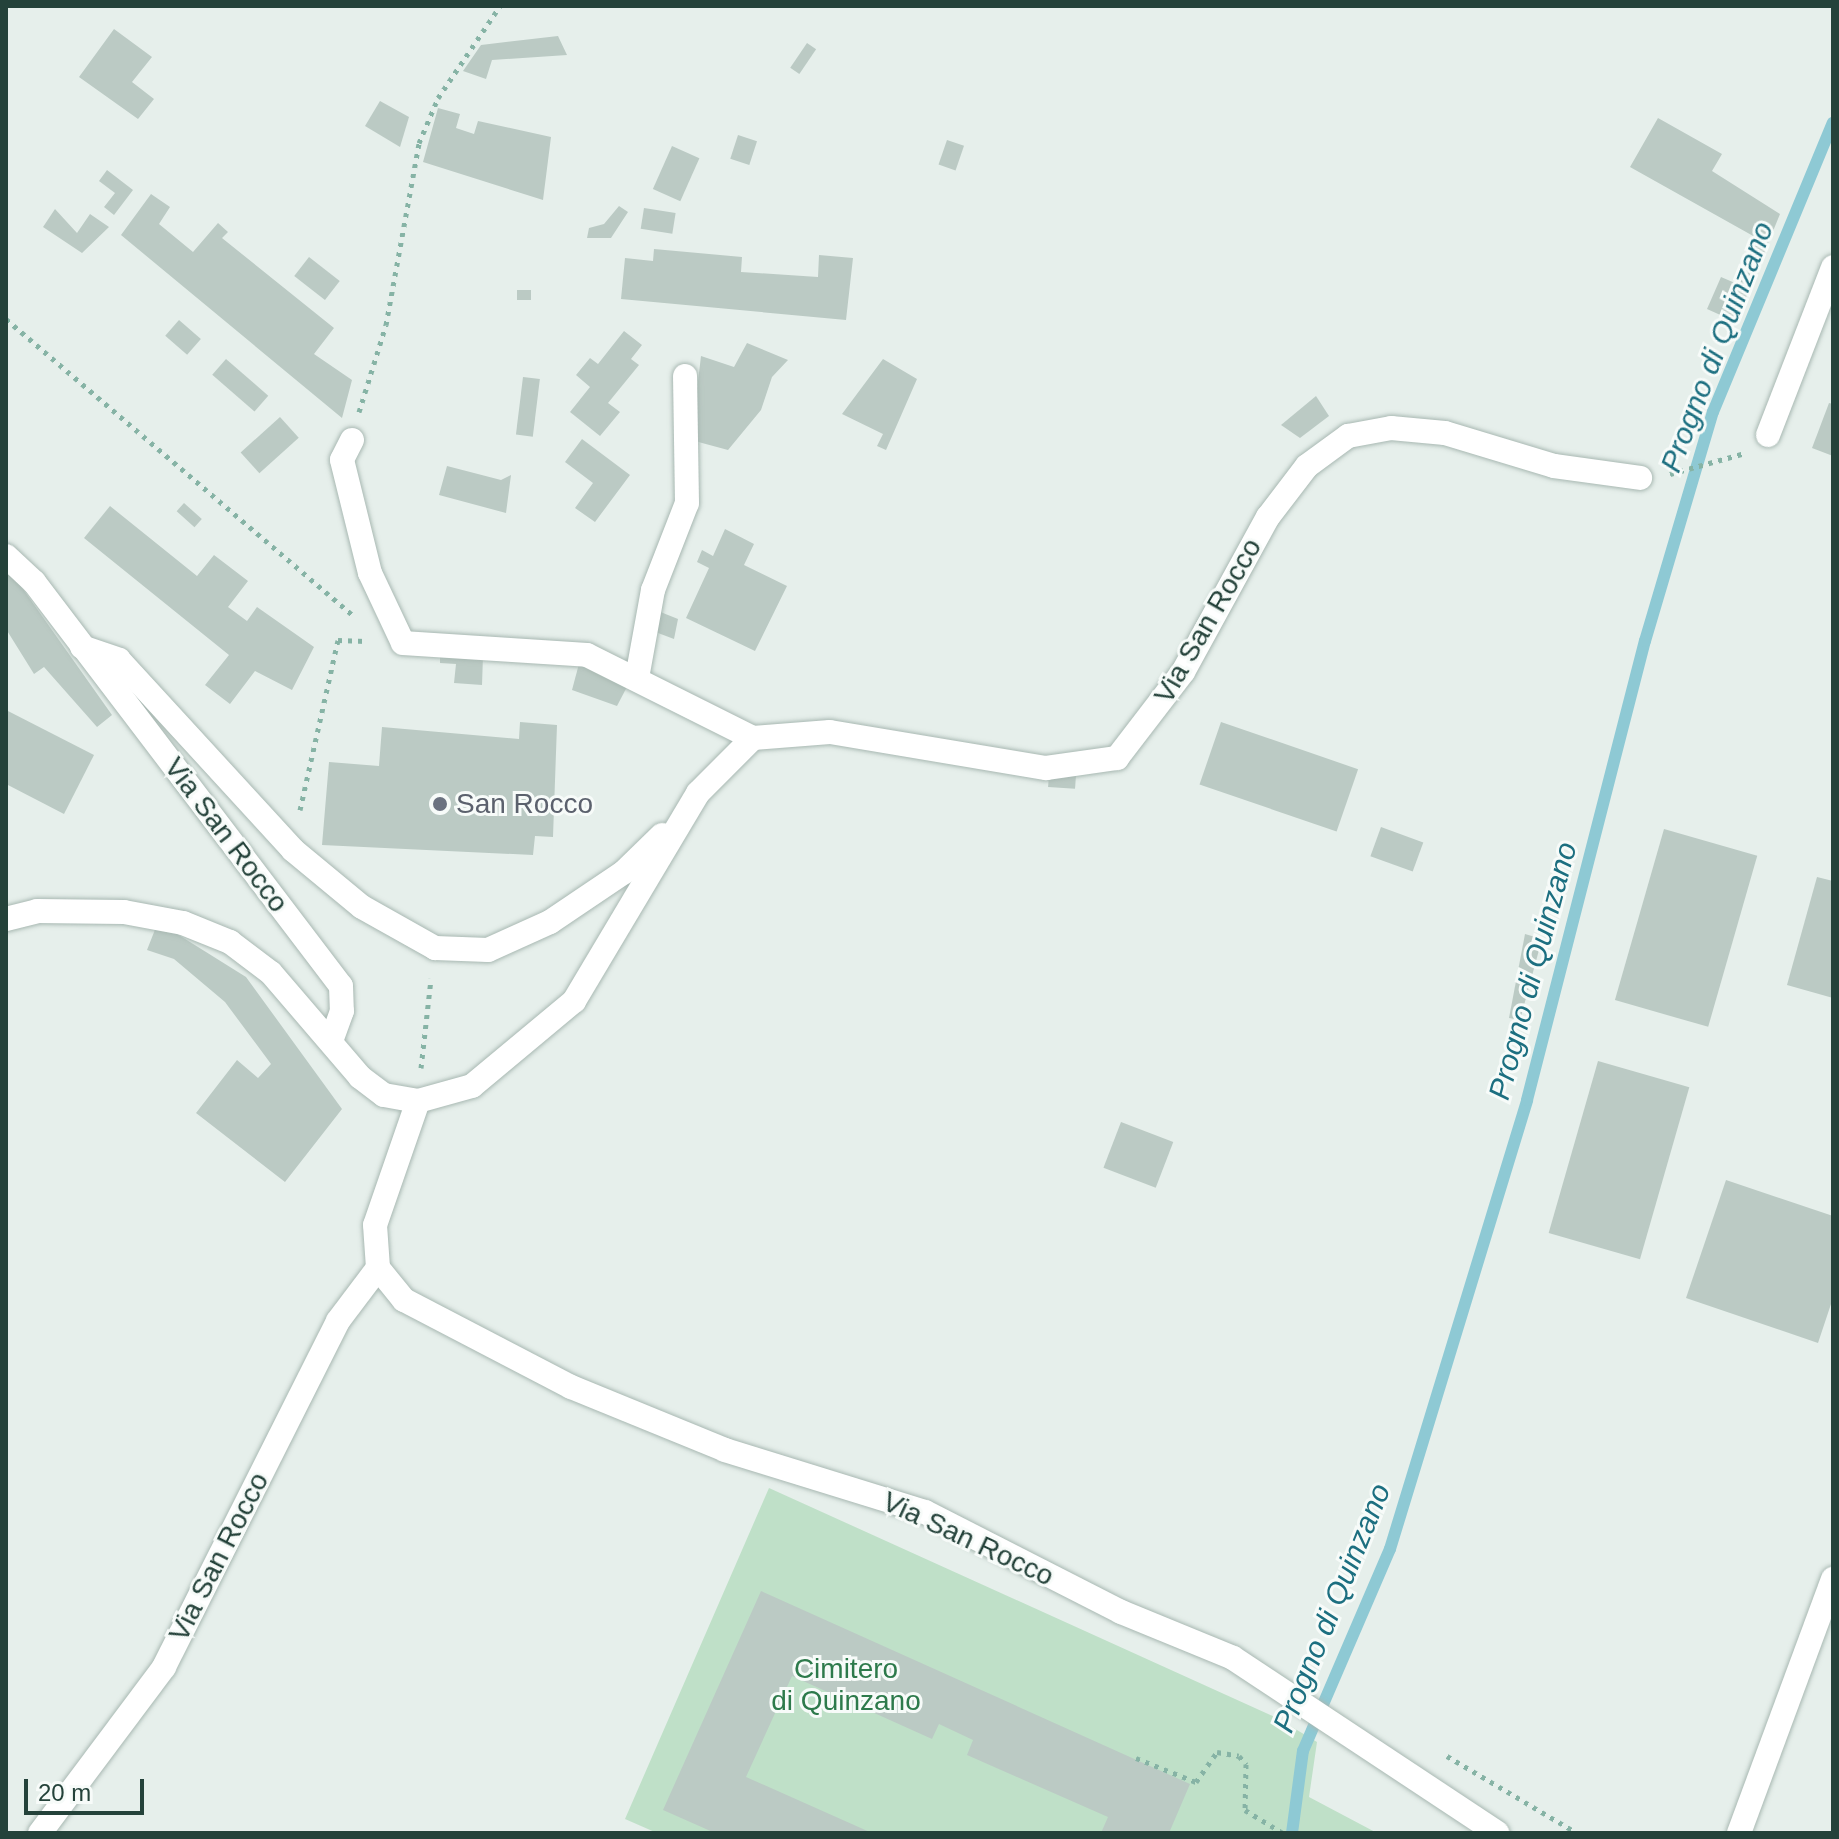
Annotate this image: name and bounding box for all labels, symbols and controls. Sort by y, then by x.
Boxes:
water label: Progno di Quinzano [1653,217,1781,477]
street label: Via San Rocco [1147,533,1269,709]
street label: Via San Rocco [157,751,295,919]
place label: San Rocco [456,787,593,821]
marker: San Rocco [431,795,449,813]
water label: Progno di Quinzano [1481,838,1585,1104]
street label: Via San Rocco [162,1467,276,1647]
water label: Progno di Quinzano [1266,1478,1398,1738]
street label: Via San Rocco [877,1485,1059,1593]
park label: Cimitero di Quinzano [771,1652,921,1718]
scale bar [28,1763,148,1813]
text: 20 m [38,1779,91,1806]

